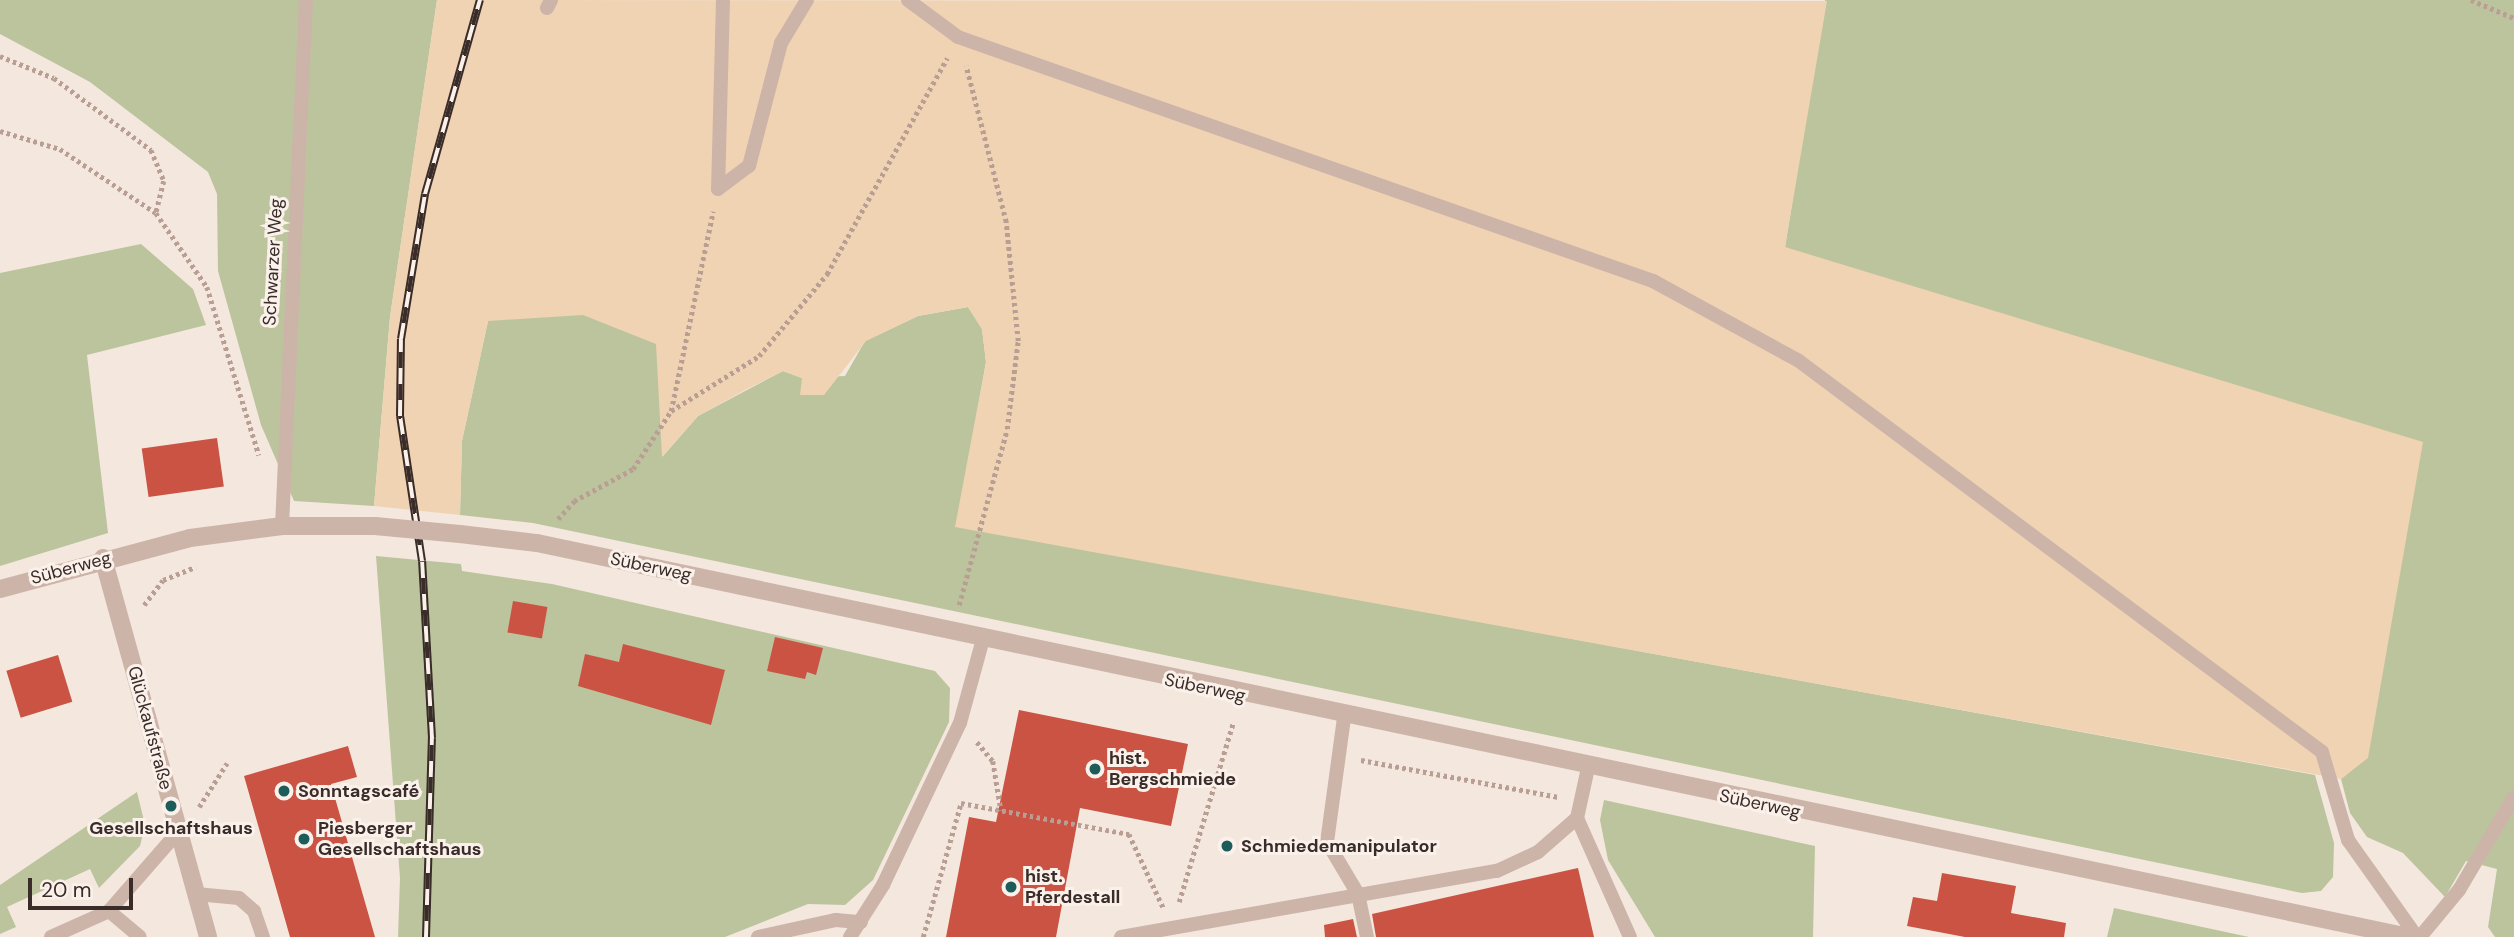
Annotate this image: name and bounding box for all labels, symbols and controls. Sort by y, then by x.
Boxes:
street label: Schwarzer Weg [259,198,287,326]
street label: Süberweg [28,547,114,589]
street label: Süberweg [608,548,694,586]
street label: Glückaufstraße [123,664,177,792]
street label: Süberweg [1162,669,1248,707]
place label: hist. Bergschmiede [1109,748,1236,790]
marker: hist. Bergschmiede [1087,761,1103,777]
place label: Sonntagscafé [298,780,419,802]
marker: Sonntagscafé [276,783,292,799]
street label: Süberweg [1717,785,1803,823]
marker: Gesellschaftshaus [163,798,179,814]
place label: Gesellschaftshaus [89,817,253,839]
place label: Piesberger Gesellschaftshaus [318,818,481,860]
marker: Piesberger Gesellschaftshaus [296,831,312,847]
place label: Schmiedemanipulator [1241,835,1437,857]
marker: Schmiedemanipulator [1219,838,1235,854]
scale bar [32,864,136,908]
place label: hist. Pferdestall [1025,866,1120,908]
text: 20 m [41,876,92,904]
marker: hist. Pferdestall [1003,879,1019,895]

